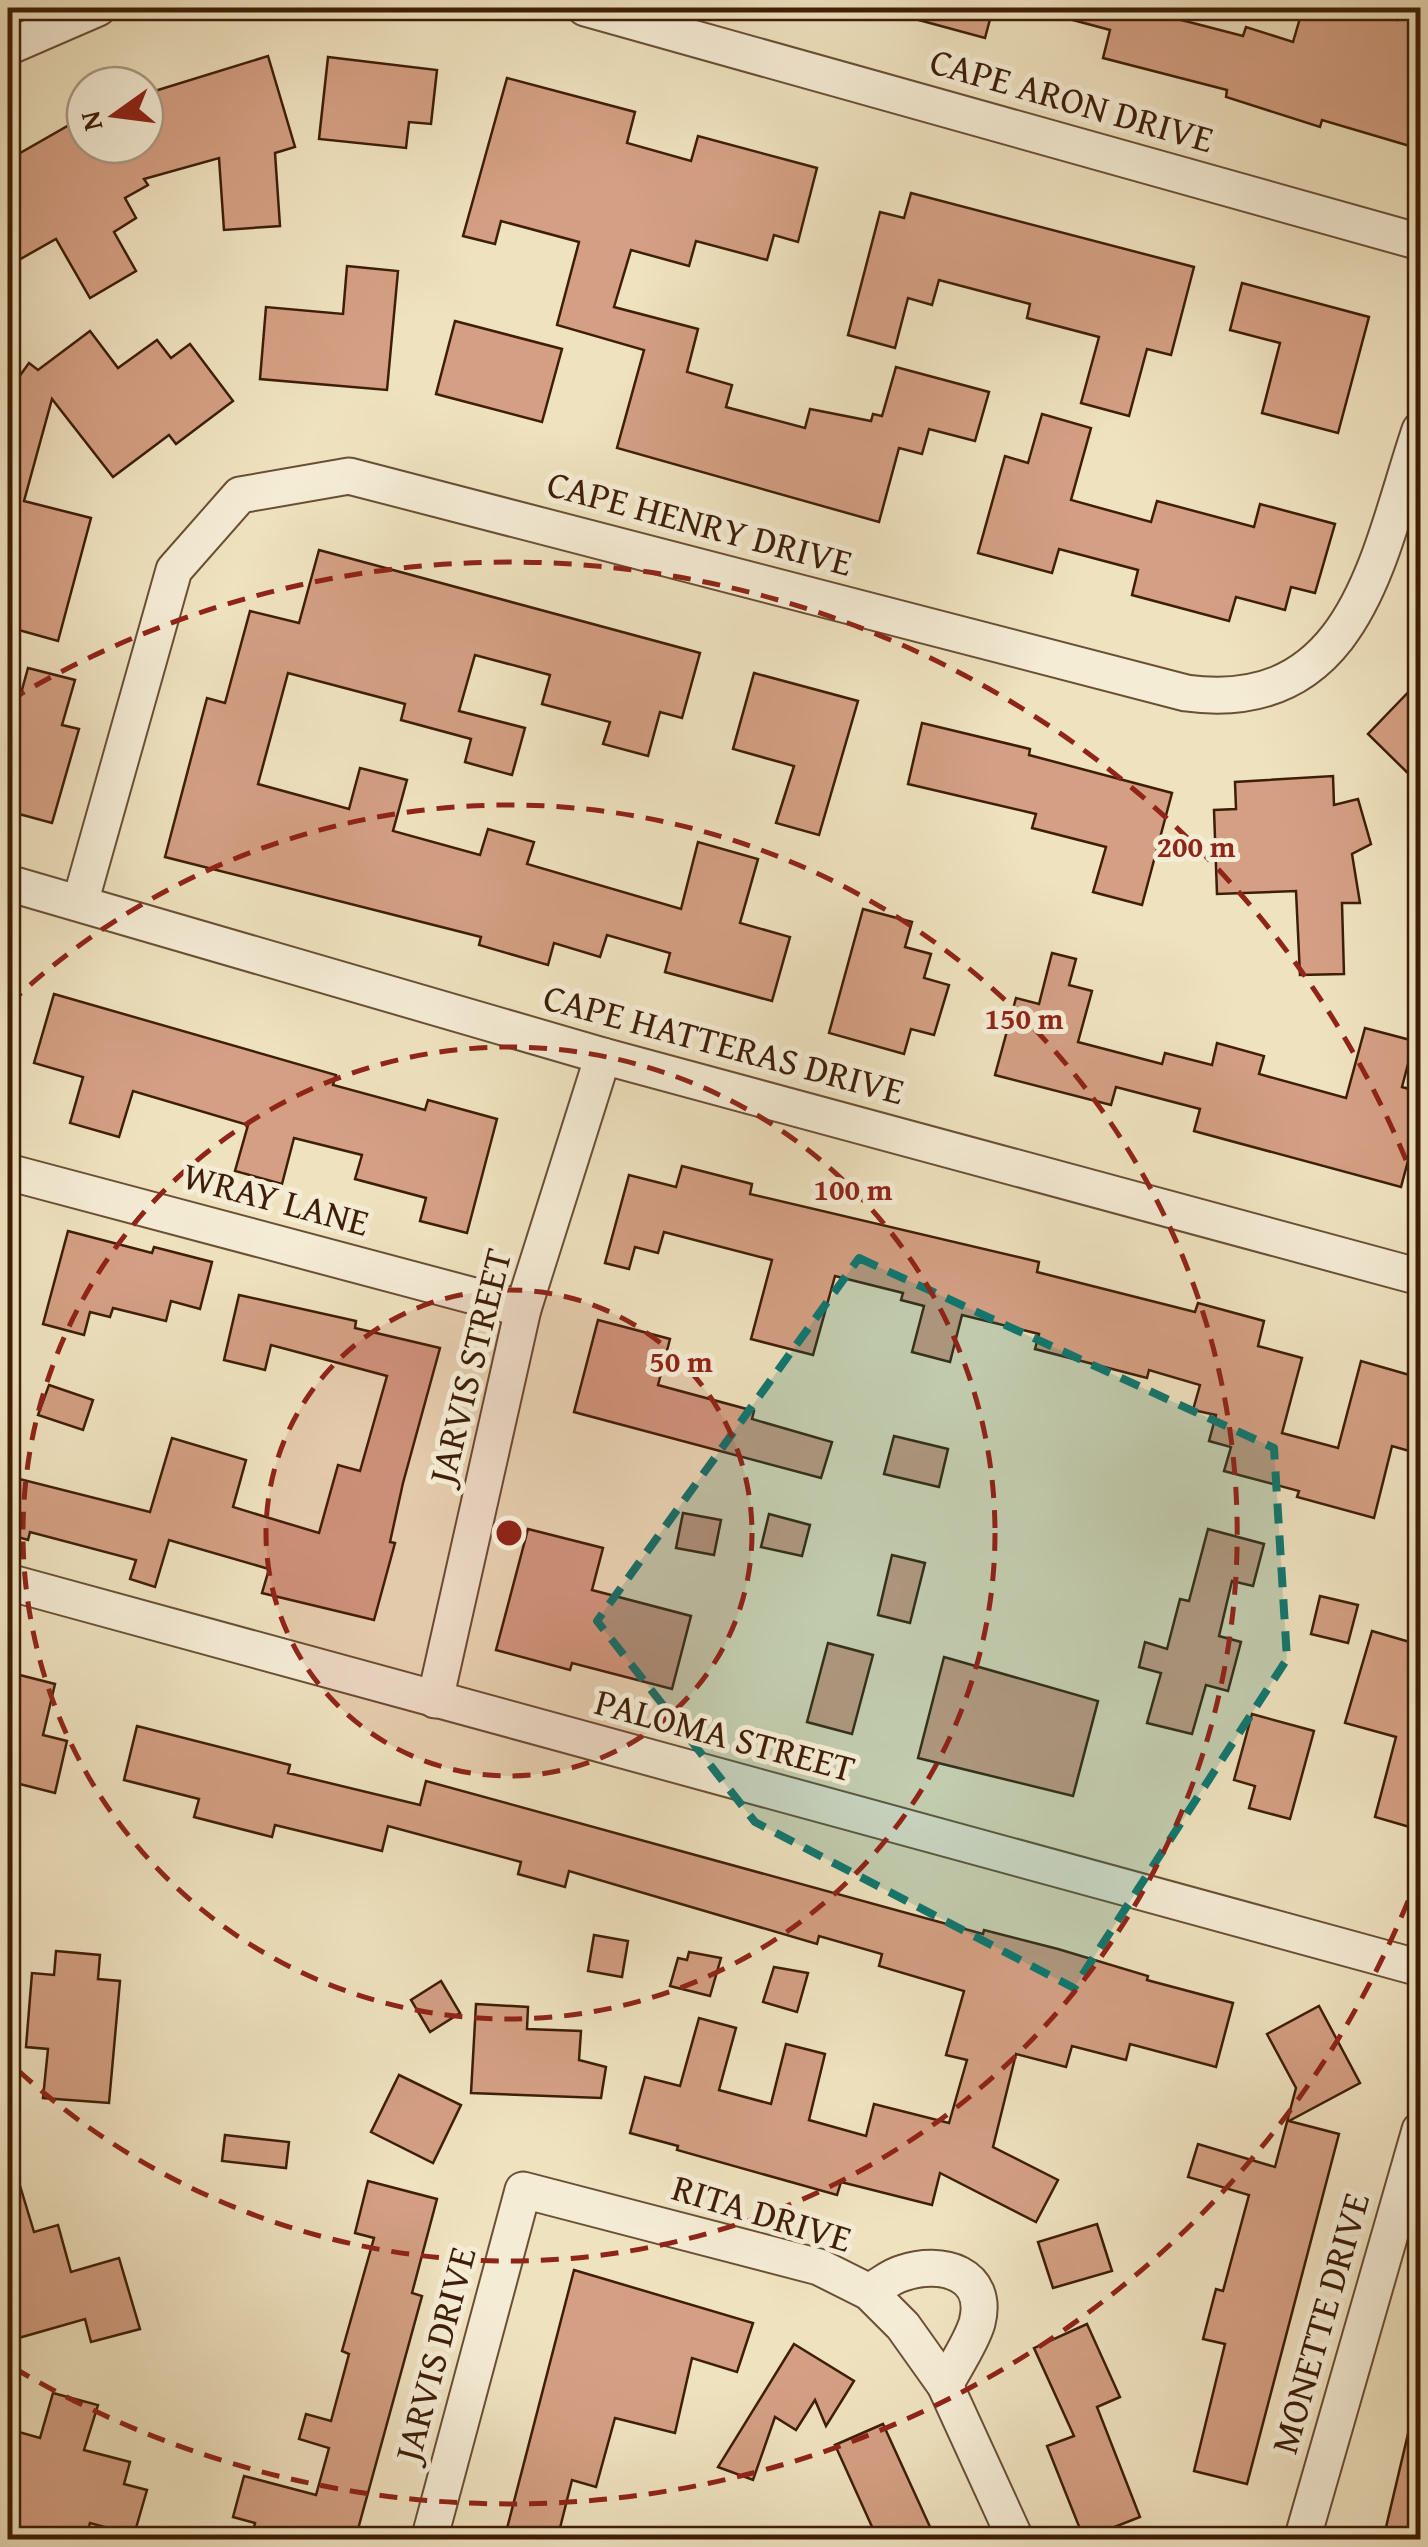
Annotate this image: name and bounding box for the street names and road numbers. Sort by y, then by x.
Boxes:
street label: CAPE ARON DRIVE [924,32,1221,166]
street label: CAPE HENRY DRIVE [541,454,859,590]
street label: CAPE HATTERAS DRIVE [538,968,911,1118]
street label: WRAY LANE [177,1146,376,1250]
street label: JARVIS STREET [412,1242,525,1493]
street label: PALOMA STREET [589,1672,861,1796]
street label: RITA DRIVE [666,2158,859,2266]
street label: MONETTE DRIVE [1255,2186,1383,2460]
street label: JARVIS DRIVE [378,2240,490,2471]

